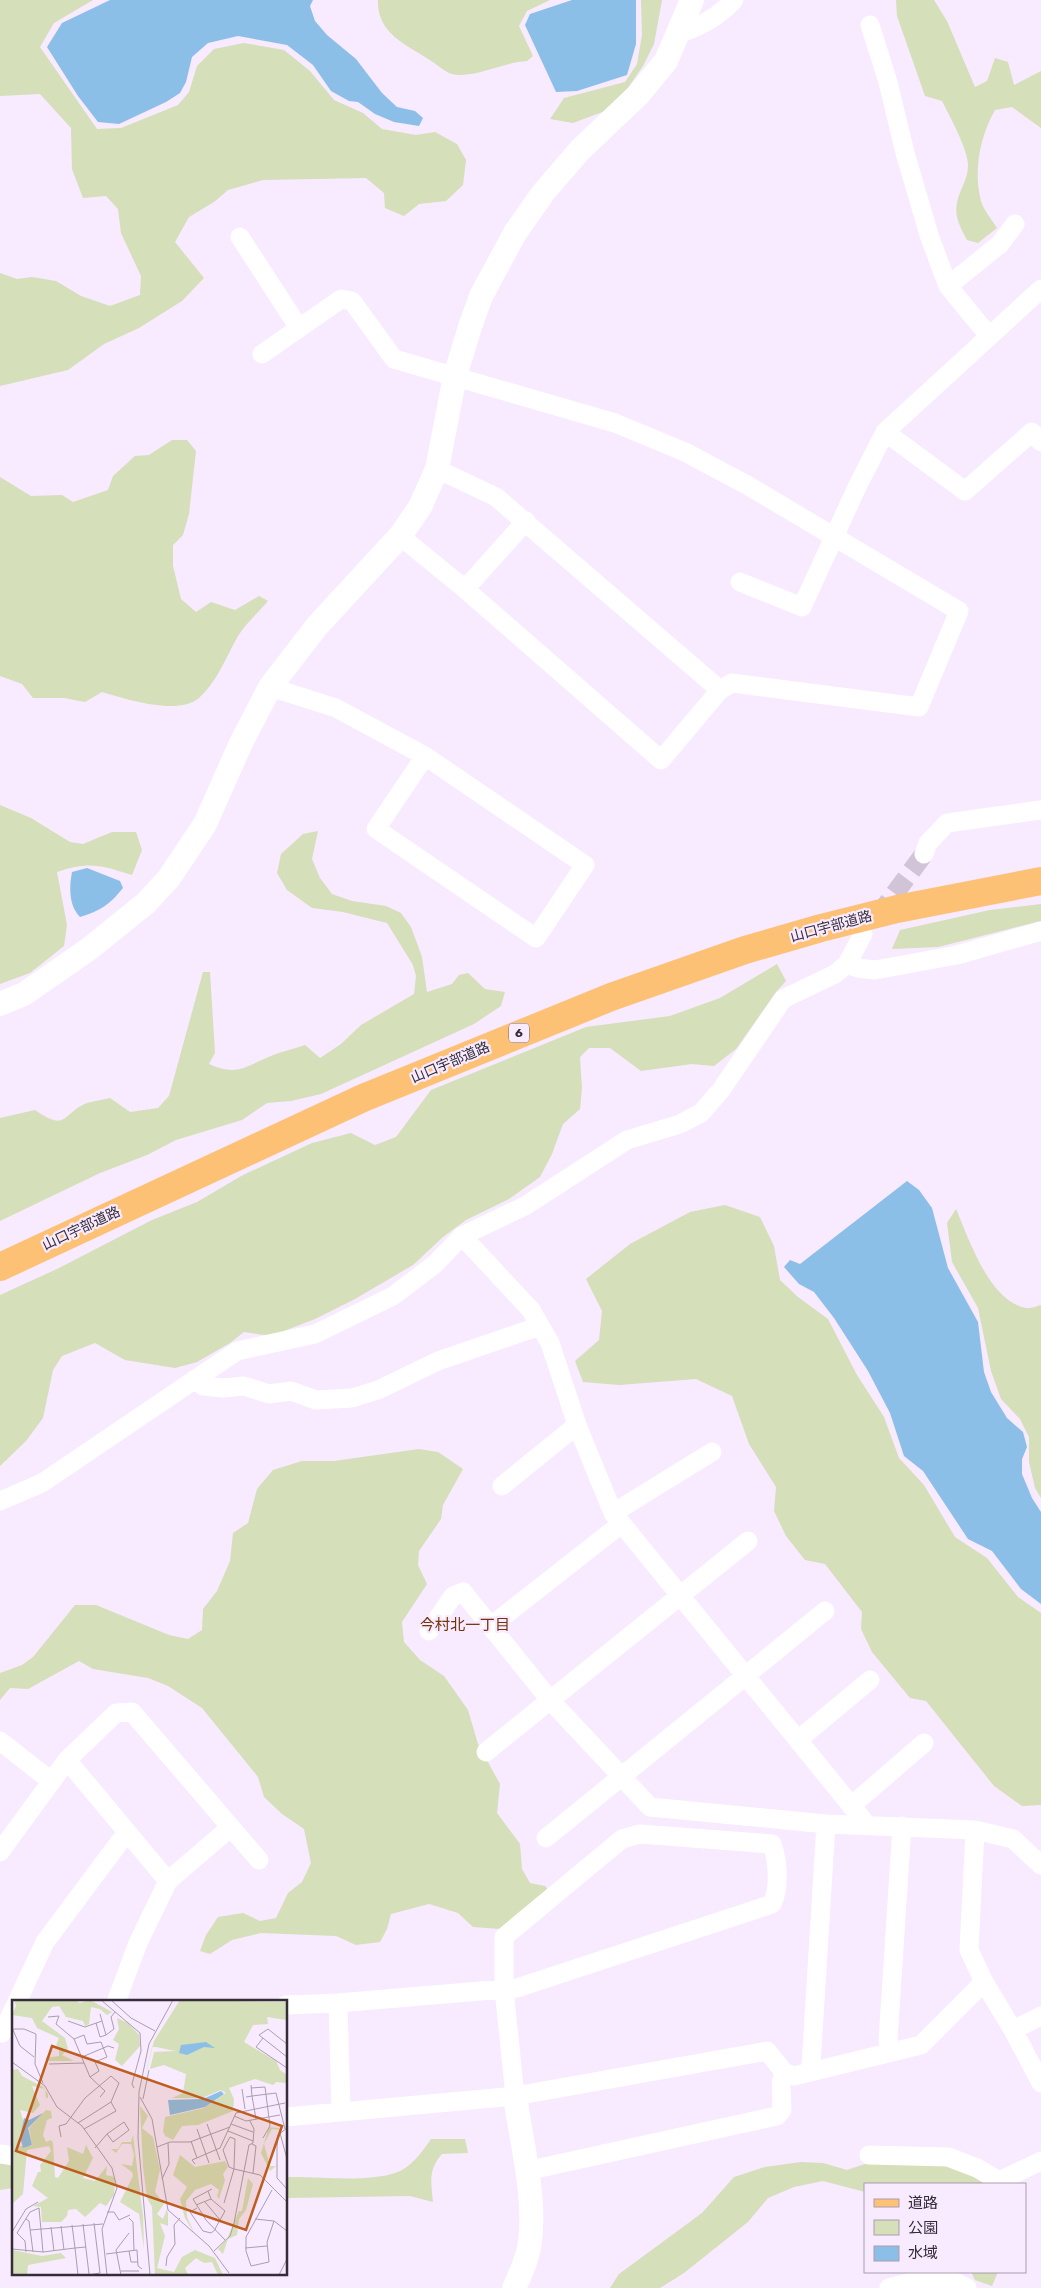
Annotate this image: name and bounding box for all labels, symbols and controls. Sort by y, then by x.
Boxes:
street label: 山口宇部道路 [788,907,874,946]
road number: 6 [509,1024,529,1042]
street label: 山口宇部道路 [408,1038,492,1087]
street label: 山口宇部道路 [40,1203,123,1254]
district label: 今村北一丁目 [420,1616,510,1634]
inset map [12,2000,288,2276]
legend [864,2183,1026,2273]
text: 道路 [908,2194,938,2212]
text: 公園 [908,2219,938,2237]
text: 水域 [908,2244,938,2262]

